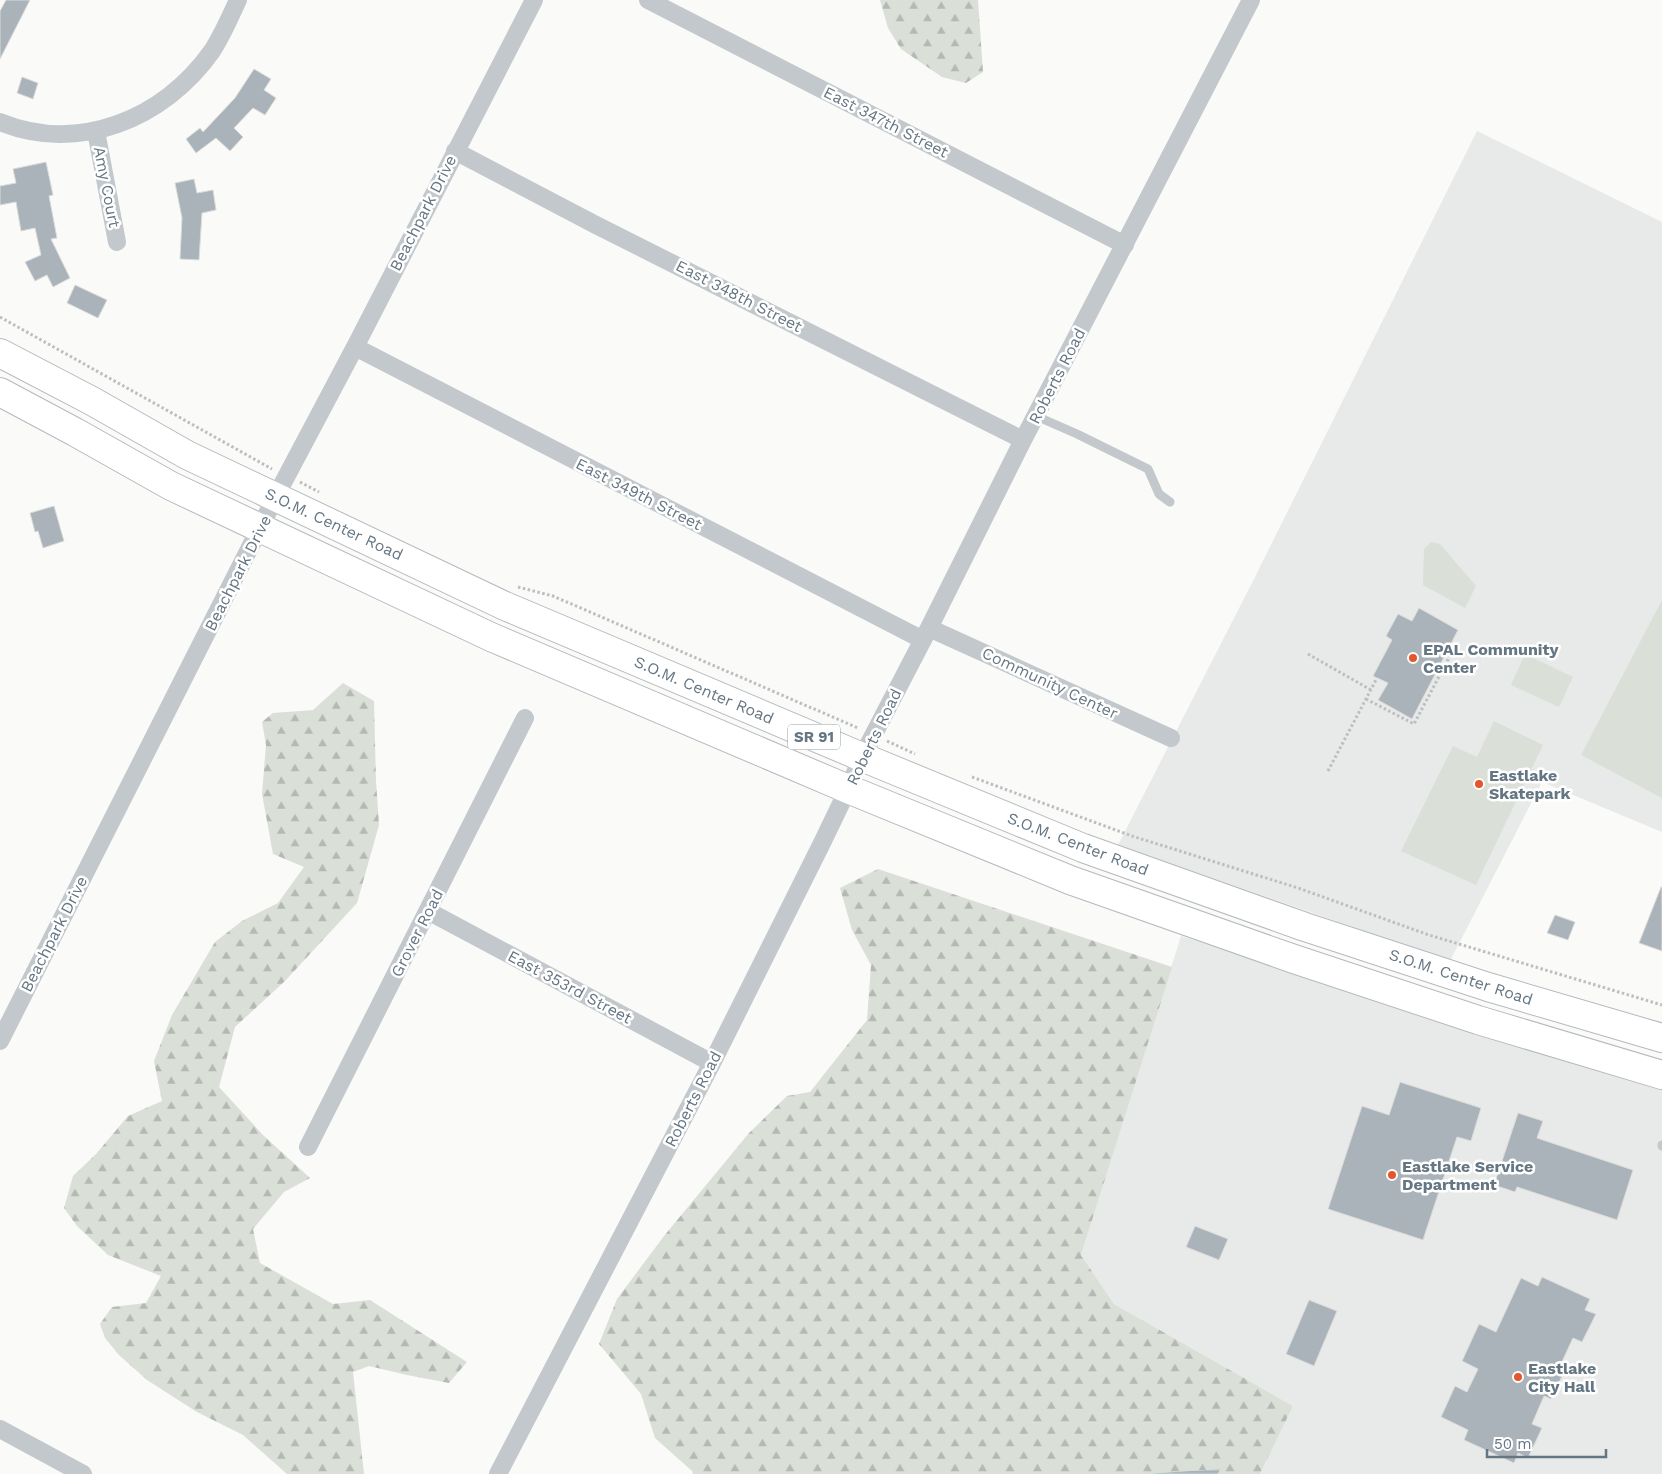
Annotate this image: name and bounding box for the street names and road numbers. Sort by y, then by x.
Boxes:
street label: East 347th Street [820,82,952,162]
street label: Amy Court [90,145,124,229]
street label: Beachpark Drive [386,152,460,274]
street label: East 348th Street [673,256,806,336]
street label: Roberts Road [1025,325,1089,427]
street label: East 349th Street [573,454,706,534]
street label: S.O.M. Center Road [262,484,406,564]
street label: Beachpark Drive [201,512,275,634]
street label: Community Center [979,643,1121,723]
street label: S.O.M. Center Road [631,652,777,728]
street label: Roberts Road [842,686,906,788]
road number: SR 91 [788,724,840,750]
street label: S.O.M. Center Road [1005,808,1151,880]
street label: Beachpark Drive [17,873,91,995]
street label: Grover Road [387,886,447,980]
street label: S.O.M. Center Road [1387,945,1535,1009]
street label: East 353rd Street [505,946,636,1028]
street label: Roberts Road [661,1048,725,1150]

